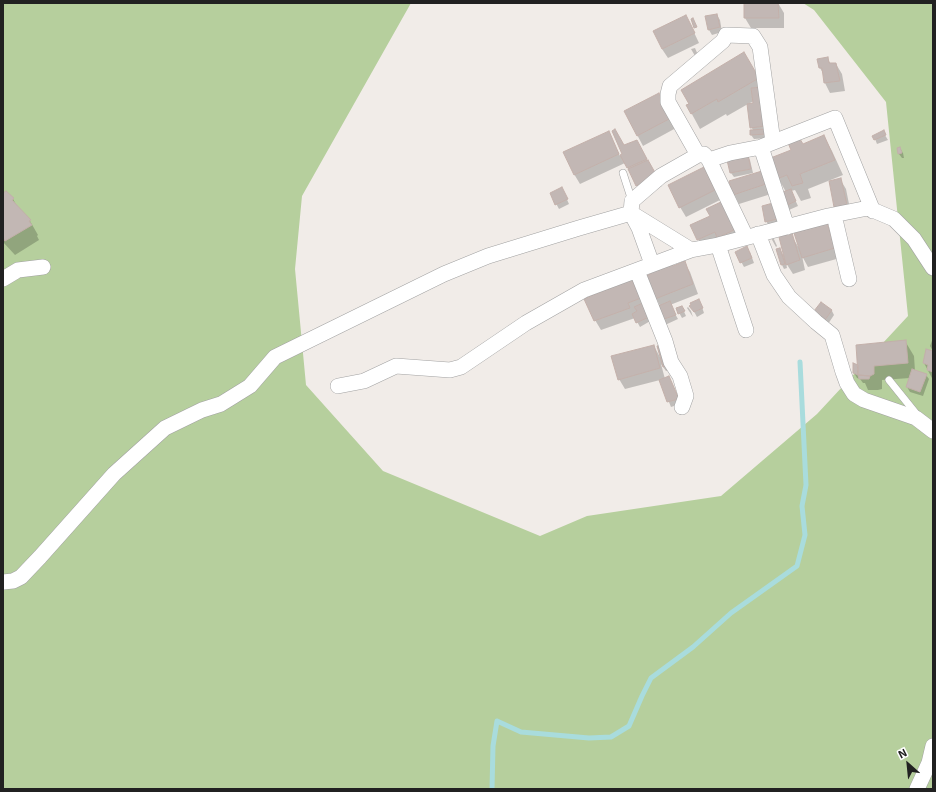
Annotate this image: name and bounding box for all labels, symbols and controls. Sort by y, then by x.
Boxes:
north arrow [888,744,928,784]
text: N [896,745,909,760]

